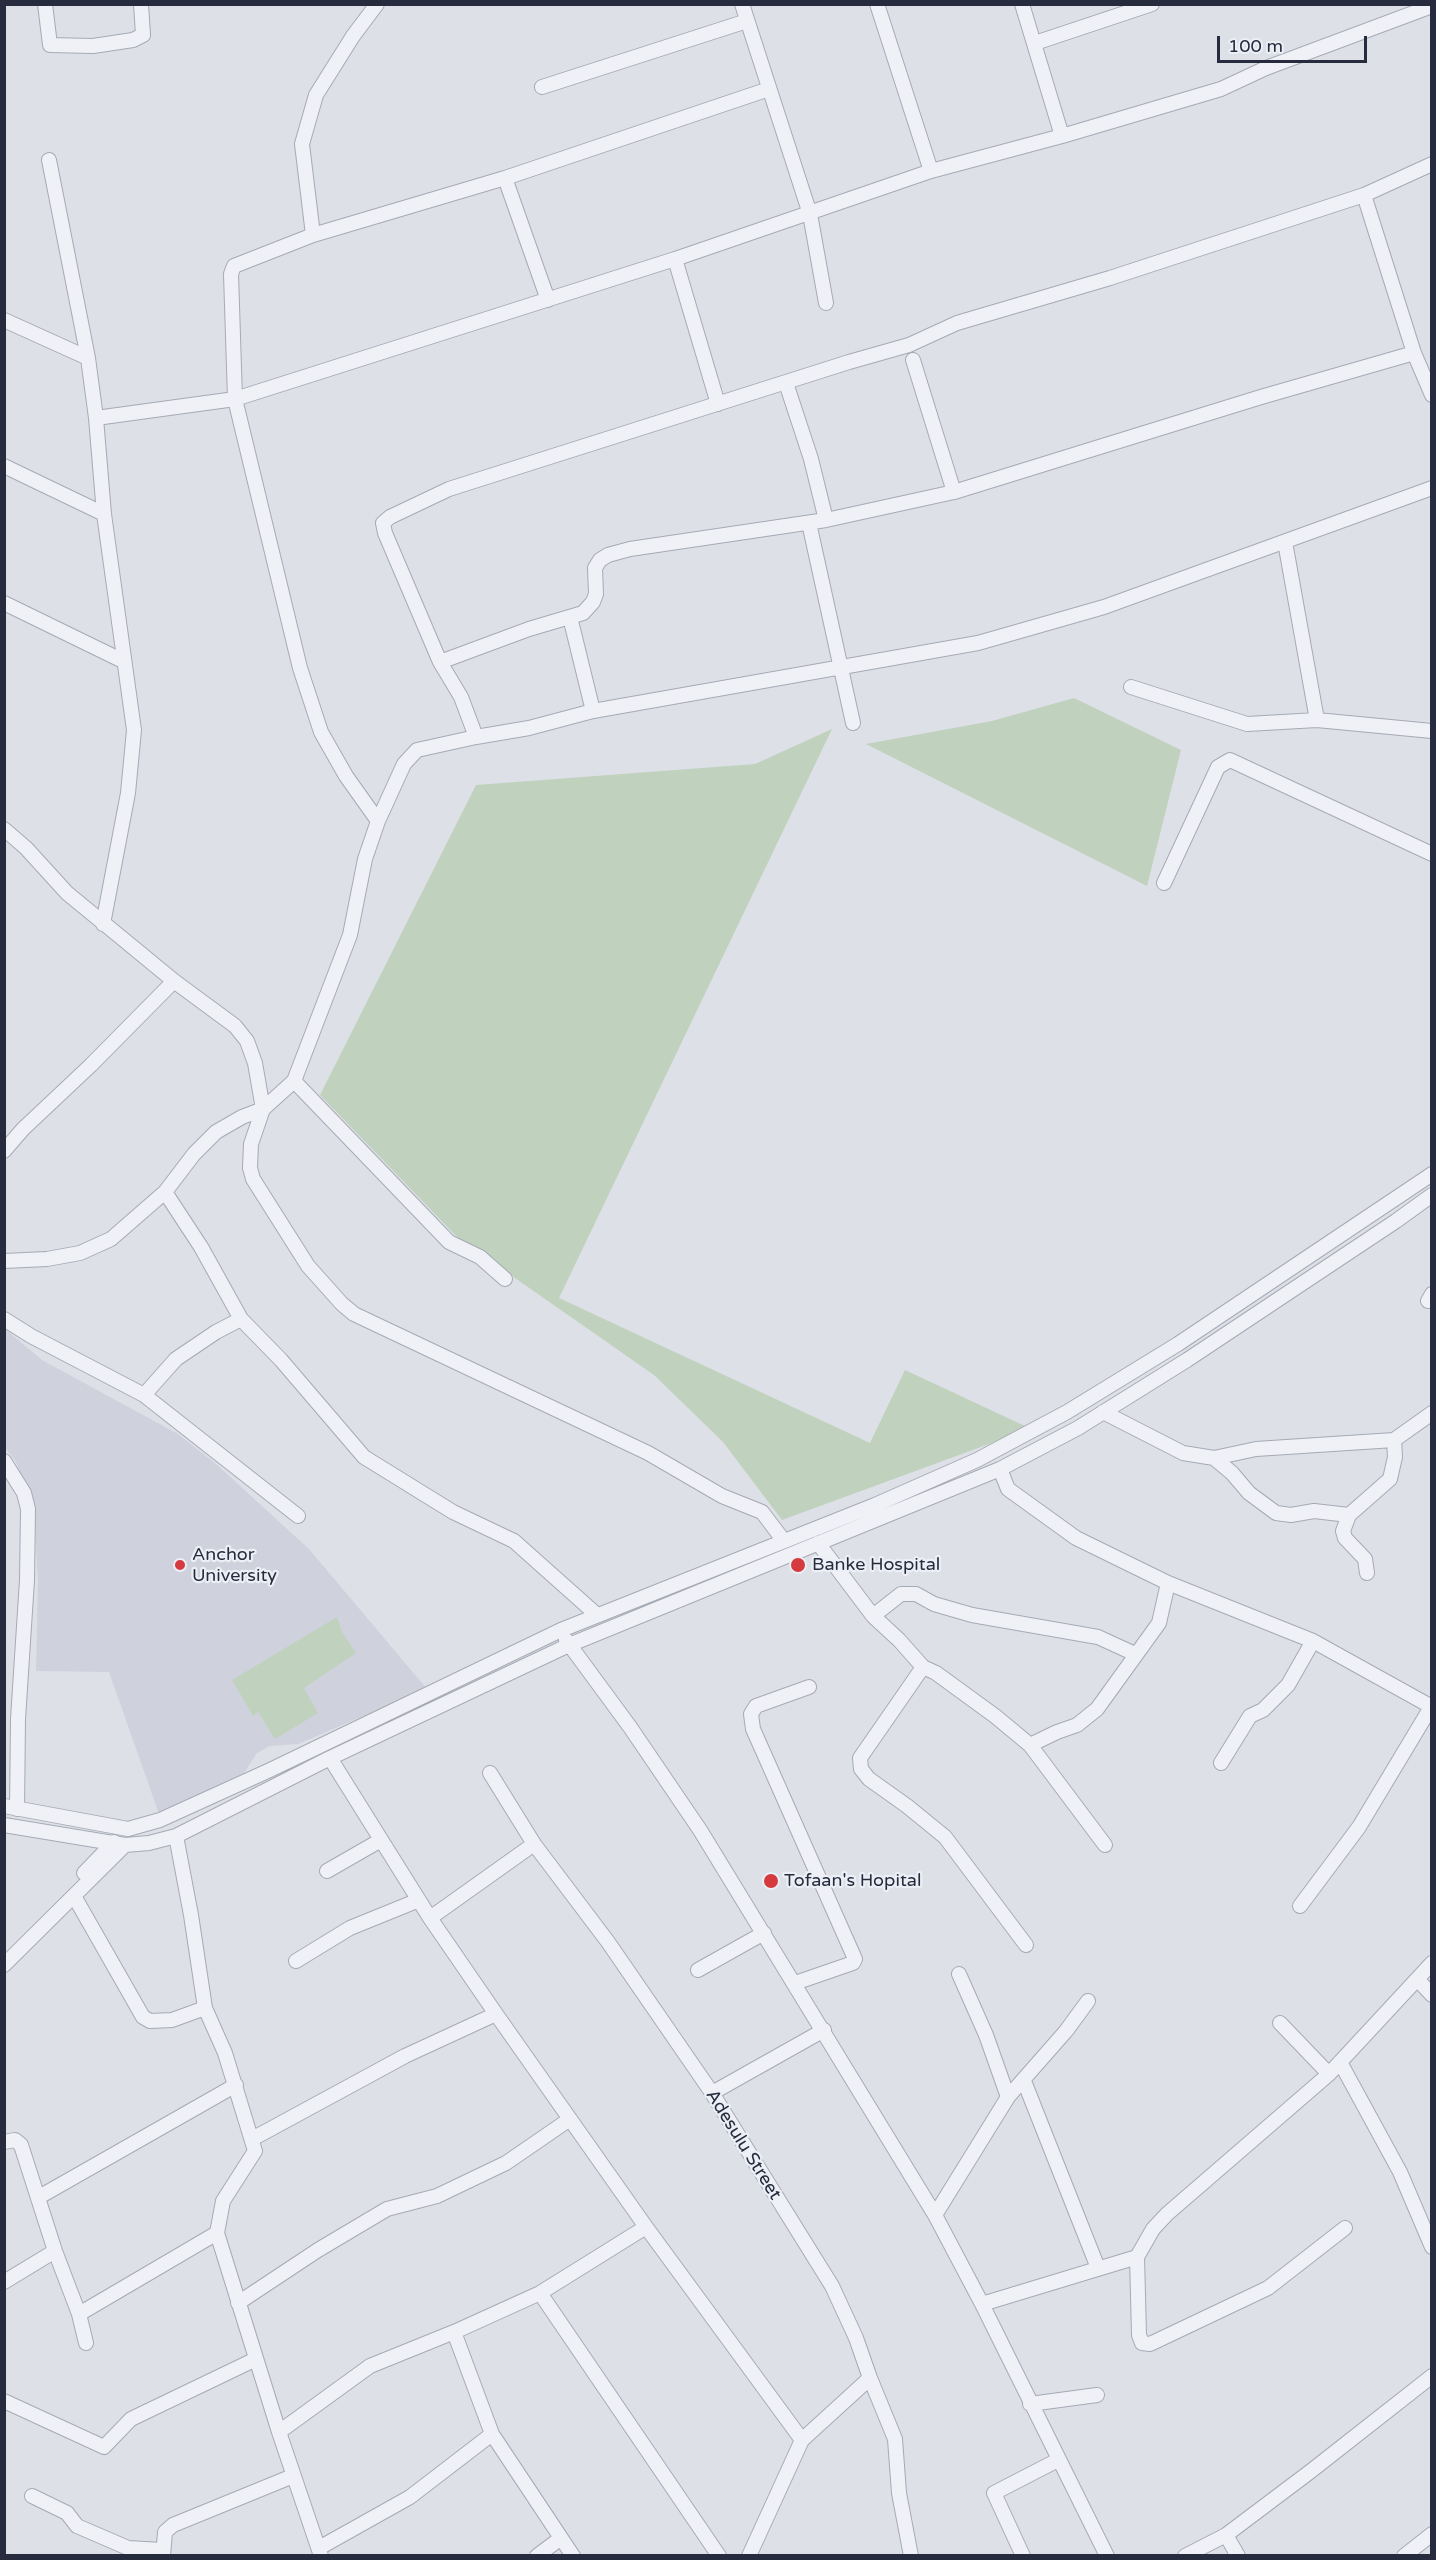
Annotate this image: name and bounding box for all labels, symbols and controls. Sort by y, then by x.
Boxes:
scale bar [1220,24,1370,62]
text: 100 m [1228,35,1283,57]
place label: Anchor University [192,1544,277,1586]
place label: Banke Hospital [812,1554,940,1576]
marker: Banke Hospital [789,1556,807,1574]
marker: Anchor University [173,1558,187,1572]
place label: Tofaan's Hopital [784,1870,921,1892]
marker: Tofaan's Hopital [762,1872,780,1890]
street label: Adesulu Street [700,2086,786,2204]

